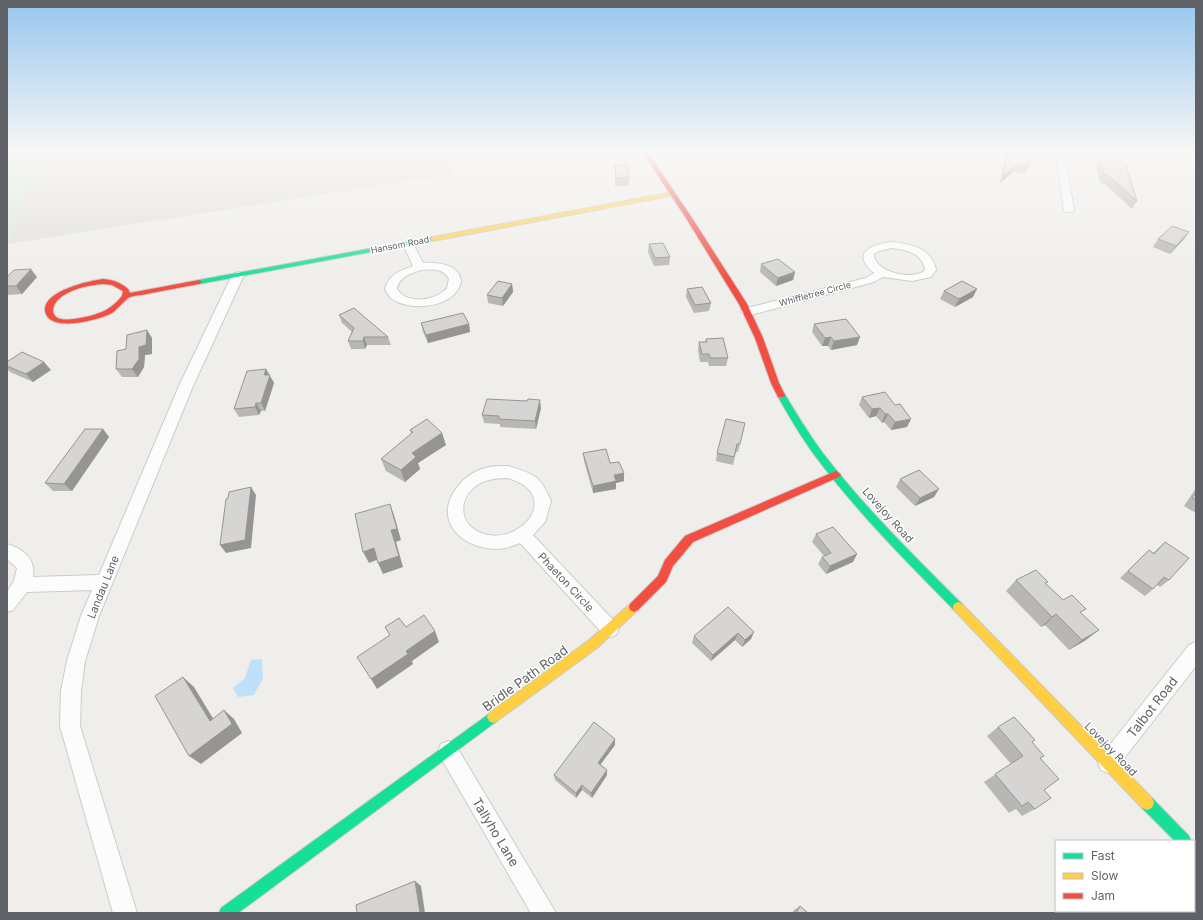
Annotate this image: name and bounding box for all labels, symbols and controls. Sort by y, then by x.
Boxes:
street label: Hansom Road [370,233,430,256]
street label: Whiffletree Circle [778,279,852,308]
street label: Lovejoy Road [859,484,917,546]
street label: Phaeton Circle [535,549,597,615]
street label: Landau Lane [84,553,122,621]
street label: Bridle Path Road [479,642,571,714]
street label: Talbot Road [1123,673,1181,741]
street label: Lovejoy Road [1082,719,1140,779]
street label: Tallyho Lane [469,795,523,869]
legend [1055,840,1195,912]
text: Fast [1091,848,1115,863]
text: Slow [1091,868,1119,883]
text: Jam [1091,888,1115,903]

